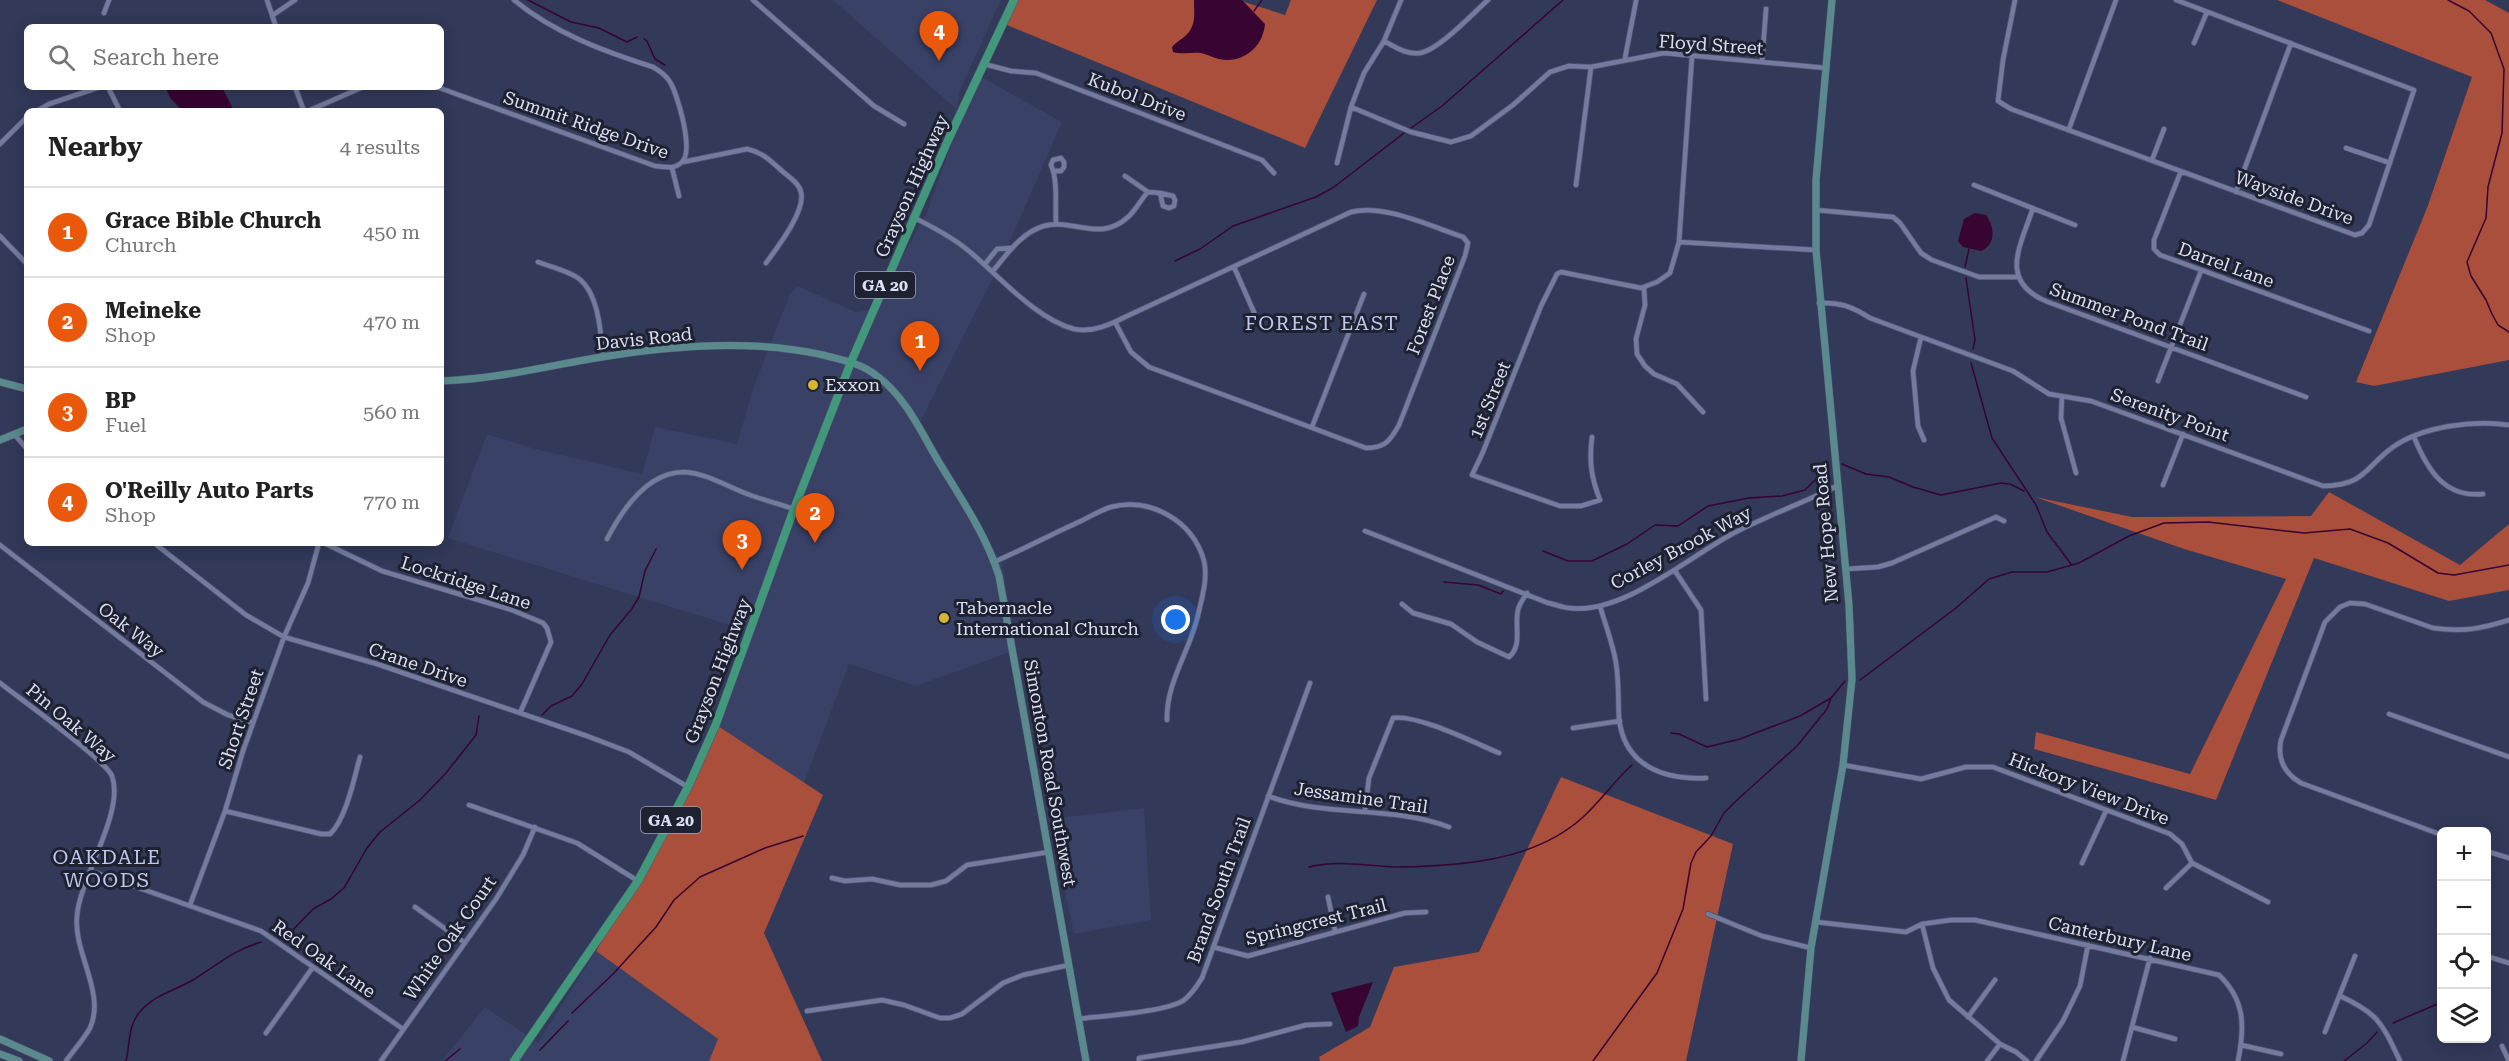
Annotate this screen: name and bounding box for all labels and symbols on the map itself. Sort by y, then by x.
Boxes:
pin: 4 [920,11,958,61]
street label: Floyd Street [1658,30,1764,59]
street label: Kubol Drive [1085,68,1189,125]
street label: Summit Ridge Drive [501,86,672,163]
street label: Grayson Highway [871,111,953,260]
street label: Wayside Drive [2232,166,2356,229]
street label: Darrel Lane [2175,237,2277,292]
street label: Forest Place [1402,252,1459,357]
road number: GA 20 [855,272,915,298]
street label: Summer Pond Trail [2047,278,2212,355]
district label: FOREST EAST [1245,311,1399,335]
pin: 1 [900,322,940,371]
street label: Davis Road [595,323,694,354]
street label: 1st Street [1465,358,1515,442]
place label: Exxon [825,374,881,395]
marker: Exxon [806,378,820,392]
street label: Serenity Point [2108,383,2232,446]
street label: New Hope Road [1809,462,1842,604]
pin: 2 [796,494,834,543]
street label: Corley Brook Way [1607,501,1755,594]
pin: 3 [722,520,762,570]
street label: Lockridge Lane [399,552,534,613]
street label: Grayson Highway [680,595,755,746]
street label: Oak Way [94,597,169,662]
place label: Tabernacle International Church [956,597,1139,639]
your location [1161,605,1190,634]
marker: Tabernacle International Church [937,611,951,625]
street label: Crane Drive [366,638,470,691]
street label: Simonton Road Southwest [1020,658,1081,888]
street label: Short Street [214,666,268,772]
street label: Pin Oak Way [22,679,121,767]
street label: Hickory View Drive [2006,748,2172,829]
street label: Jessamine Trail [1293,778,1430,817]
road number: GA 20 [641,807,701,833]
street label: Brand South Trail [1182,814,1255,966]
district label: OAKDALE WOODS [53,845,161,892]
street label: White Oak Court [399,871,500,1004]
street label: Springcrest Trail [1243,894,1389,949]
street label: Canterbury Lane [2046,912,2194,965]
street label: Red Oak Lane [269,915,380,1002]

